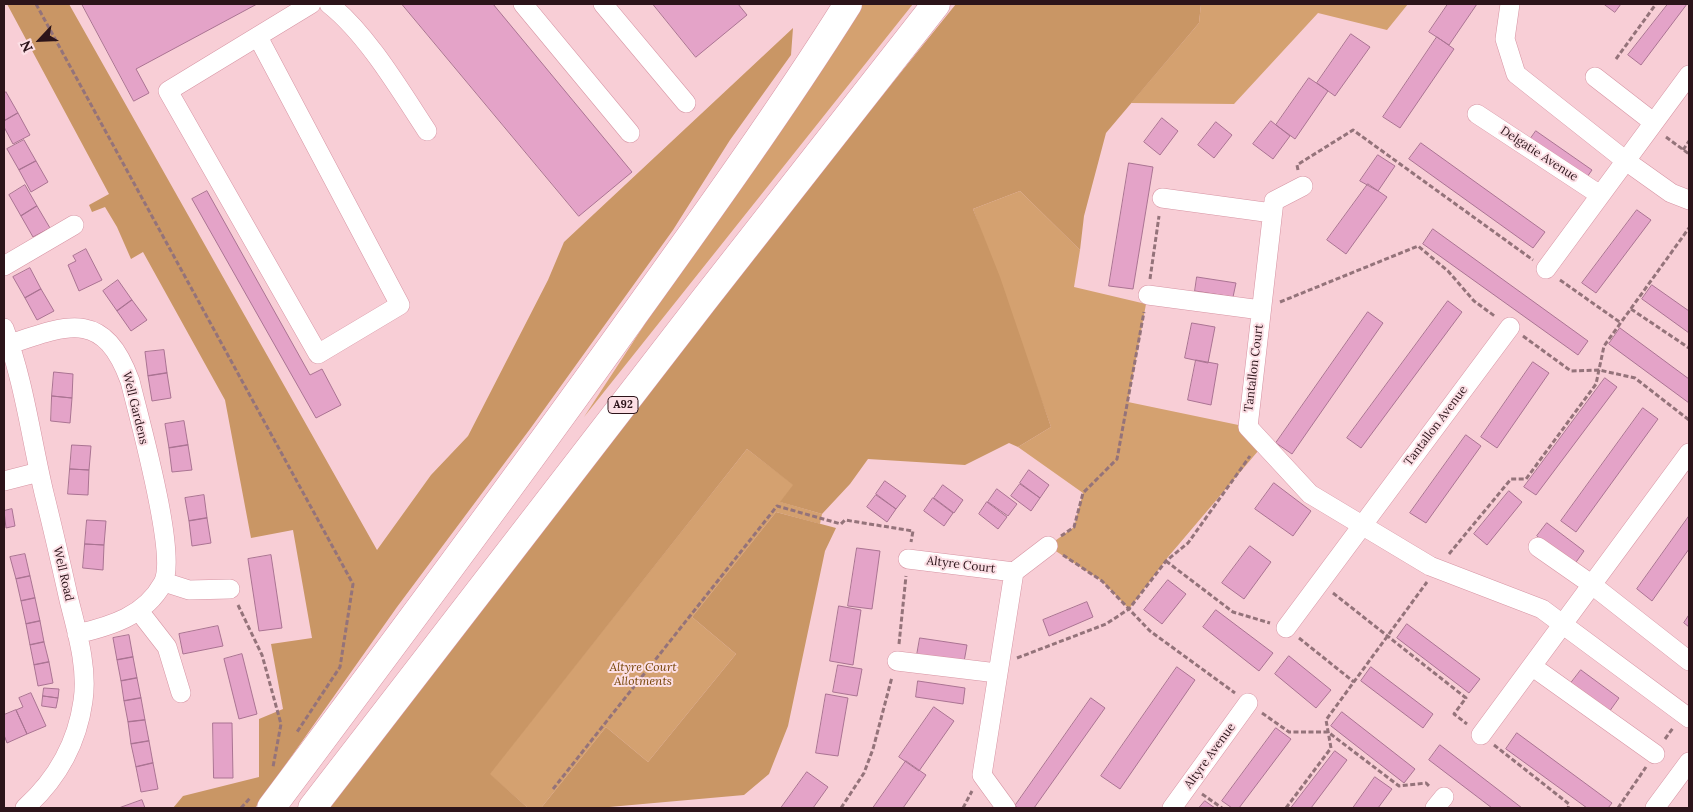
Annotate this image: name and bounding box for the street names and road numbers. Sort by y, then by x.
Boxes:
street label: Delgatie Avenue [1497,123,1581,185]
street label: Tantallon Court [1241,323,1267,413]
street label: Well Gardens [119,370,151,446]
street label: Tantallon Avenue [1401,383,1471,469]
road number: A92 [608,396,638,414]
street label: Well Road [50,545,76,603]
street label: Altyre Court [926,554,996,576]
street label: Altyre Avenue [1181,721,1239,791]

